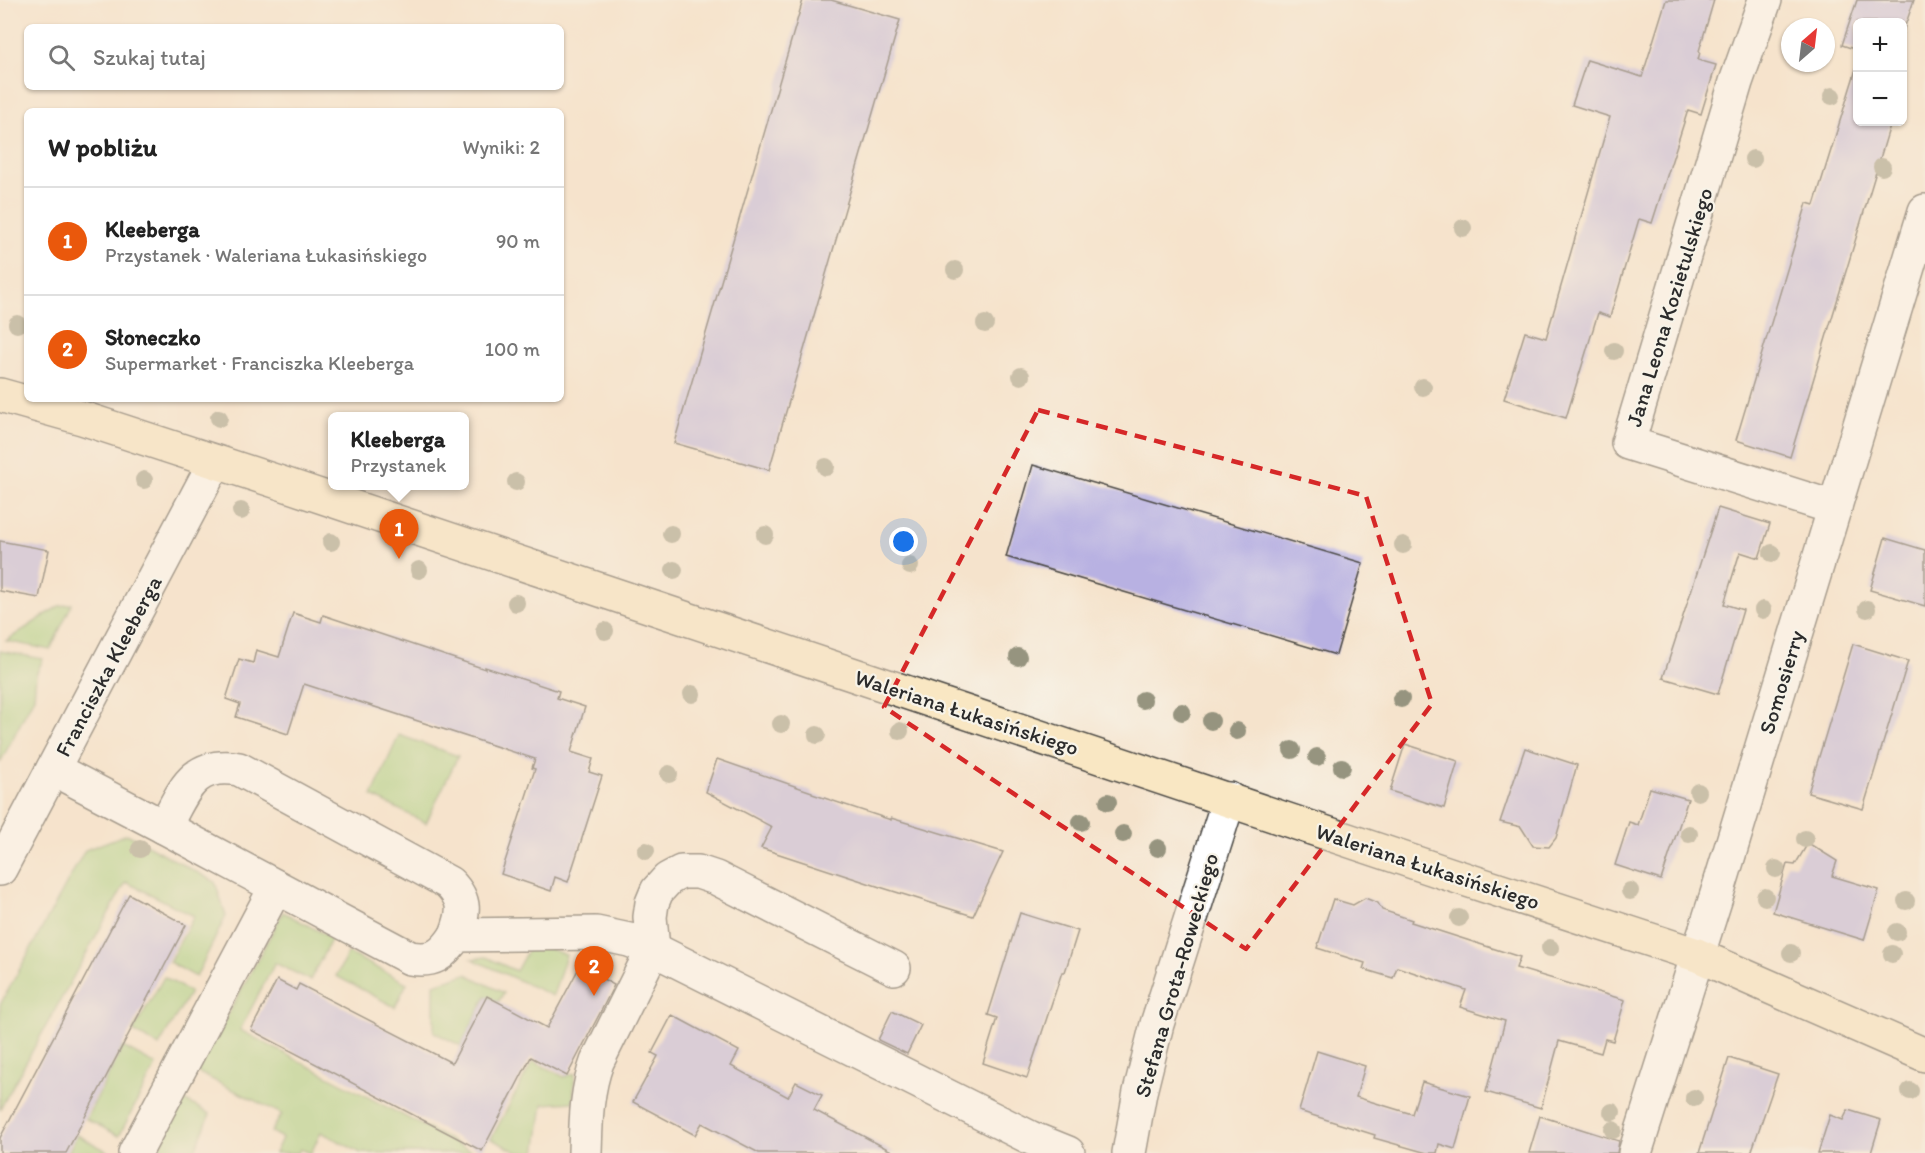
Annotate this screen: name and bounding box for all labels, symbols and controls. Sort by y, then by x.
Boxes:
north arrow [1781,18,1835,72]
map controls [1853,18,1907,126]
button: + [1853,18,1907,72]
search box [24,24,564,90]
icon: search [45,41,78,74]
text: Szukaj tutaj [93,44,206,71]
button: − [1853,72,1907,126]
text: W pobliżu [48,131,157,163]
text: Wyniki: 2 [463,135,540,159]
street label: Jana Leona Kozietulskiego [1620,184,1719,430]
text: Kleeberga [105,216,200,243]
text: 1 [63,229,72,253]
text: 90 m [496,229,540,253]
text: Przystanek · Waleriana Łukasińskiego [105,243,427,267]
text: Słoneczko [105,324,201,351]
text: 2 [62,337,73,361]
text: 100 m [485,337,540,361]
text: Supermarket · Franciszka Kleeberga [105,351,414,375]
popup [328,412,469,490]
text: Kleeberga [351,426,445,453]
text: Przystanek [351,453,446,477]
pin: 1 [380,510,418,559]
your location [889,527,918,556]
street label: Franciszka Kleeberga [49,571,168,761]
street label: Somosierry [1753,626,1810,737]
street label: Waleriana Łukasińskiego [851,664,1082,761]
street label: Waleriana Łukasińskiego [1312,818,1543,915]
street label: Stefana Grota-Roweckiego [1129,850,1224,1100]
pin: 2 [574,946,614,996]

